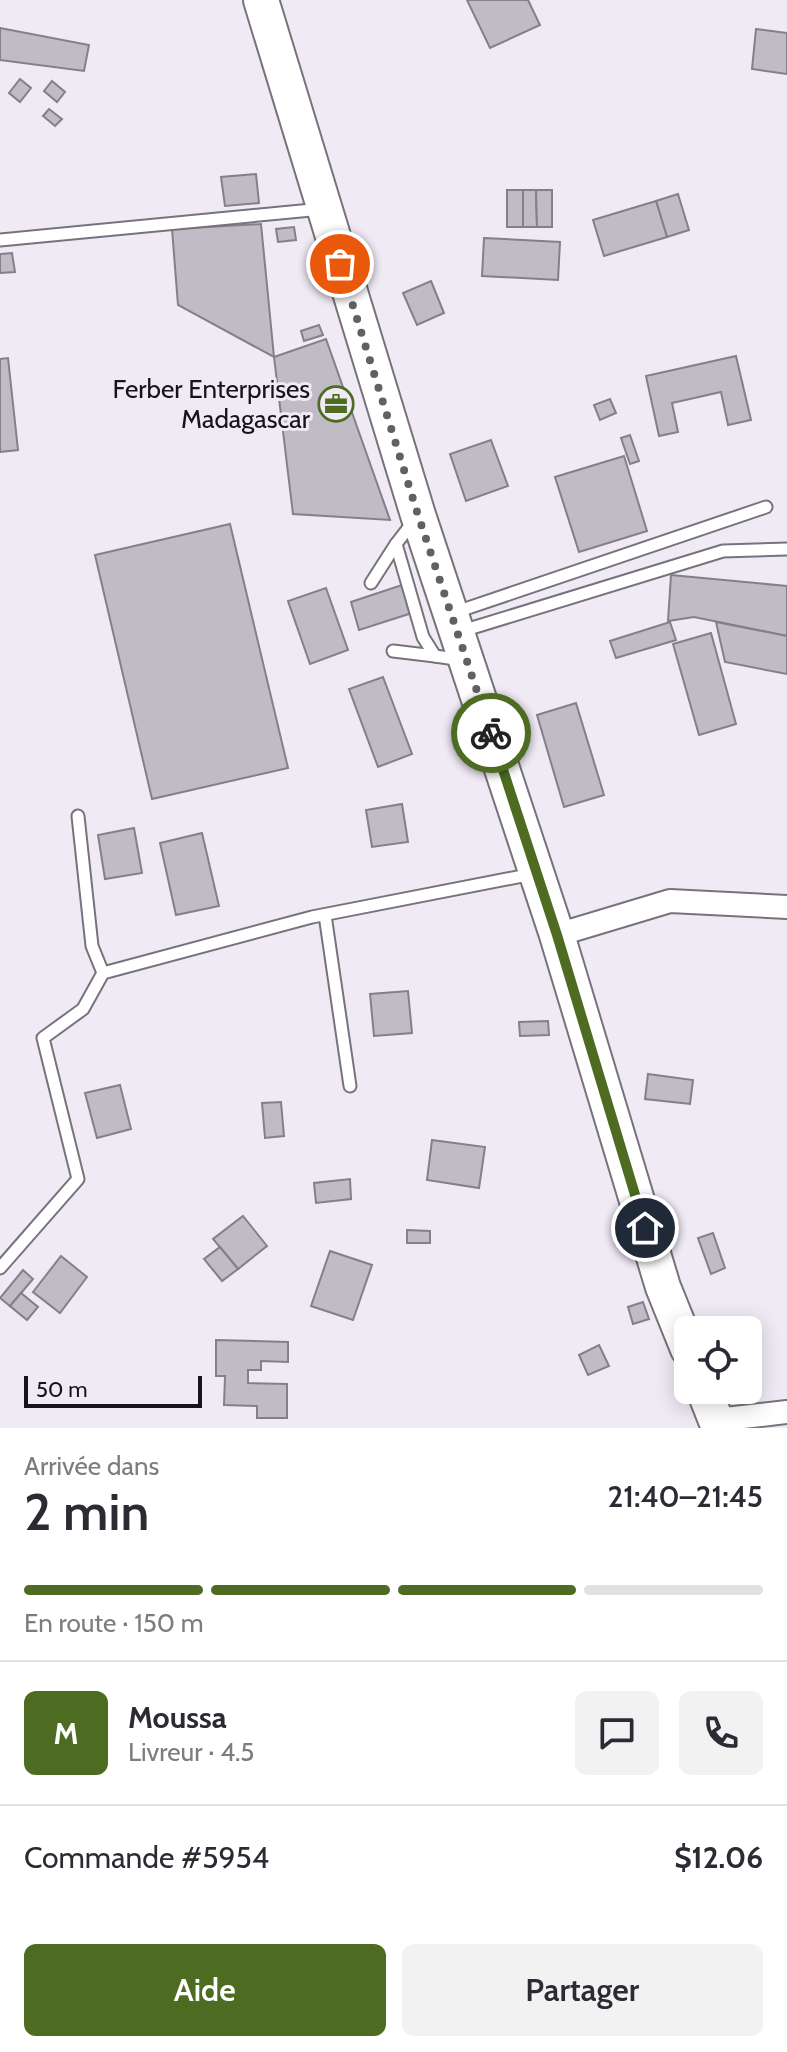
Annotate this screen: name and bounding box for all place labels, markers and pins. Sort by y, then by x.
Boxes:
pin [306,230,374,298]
place label: Ferber Enterprises Madagascar [112,373,311,435]
office icon: Ferber Enterprises Madagascar [317,385,355,423]
pin [611,1194,679,1262]

